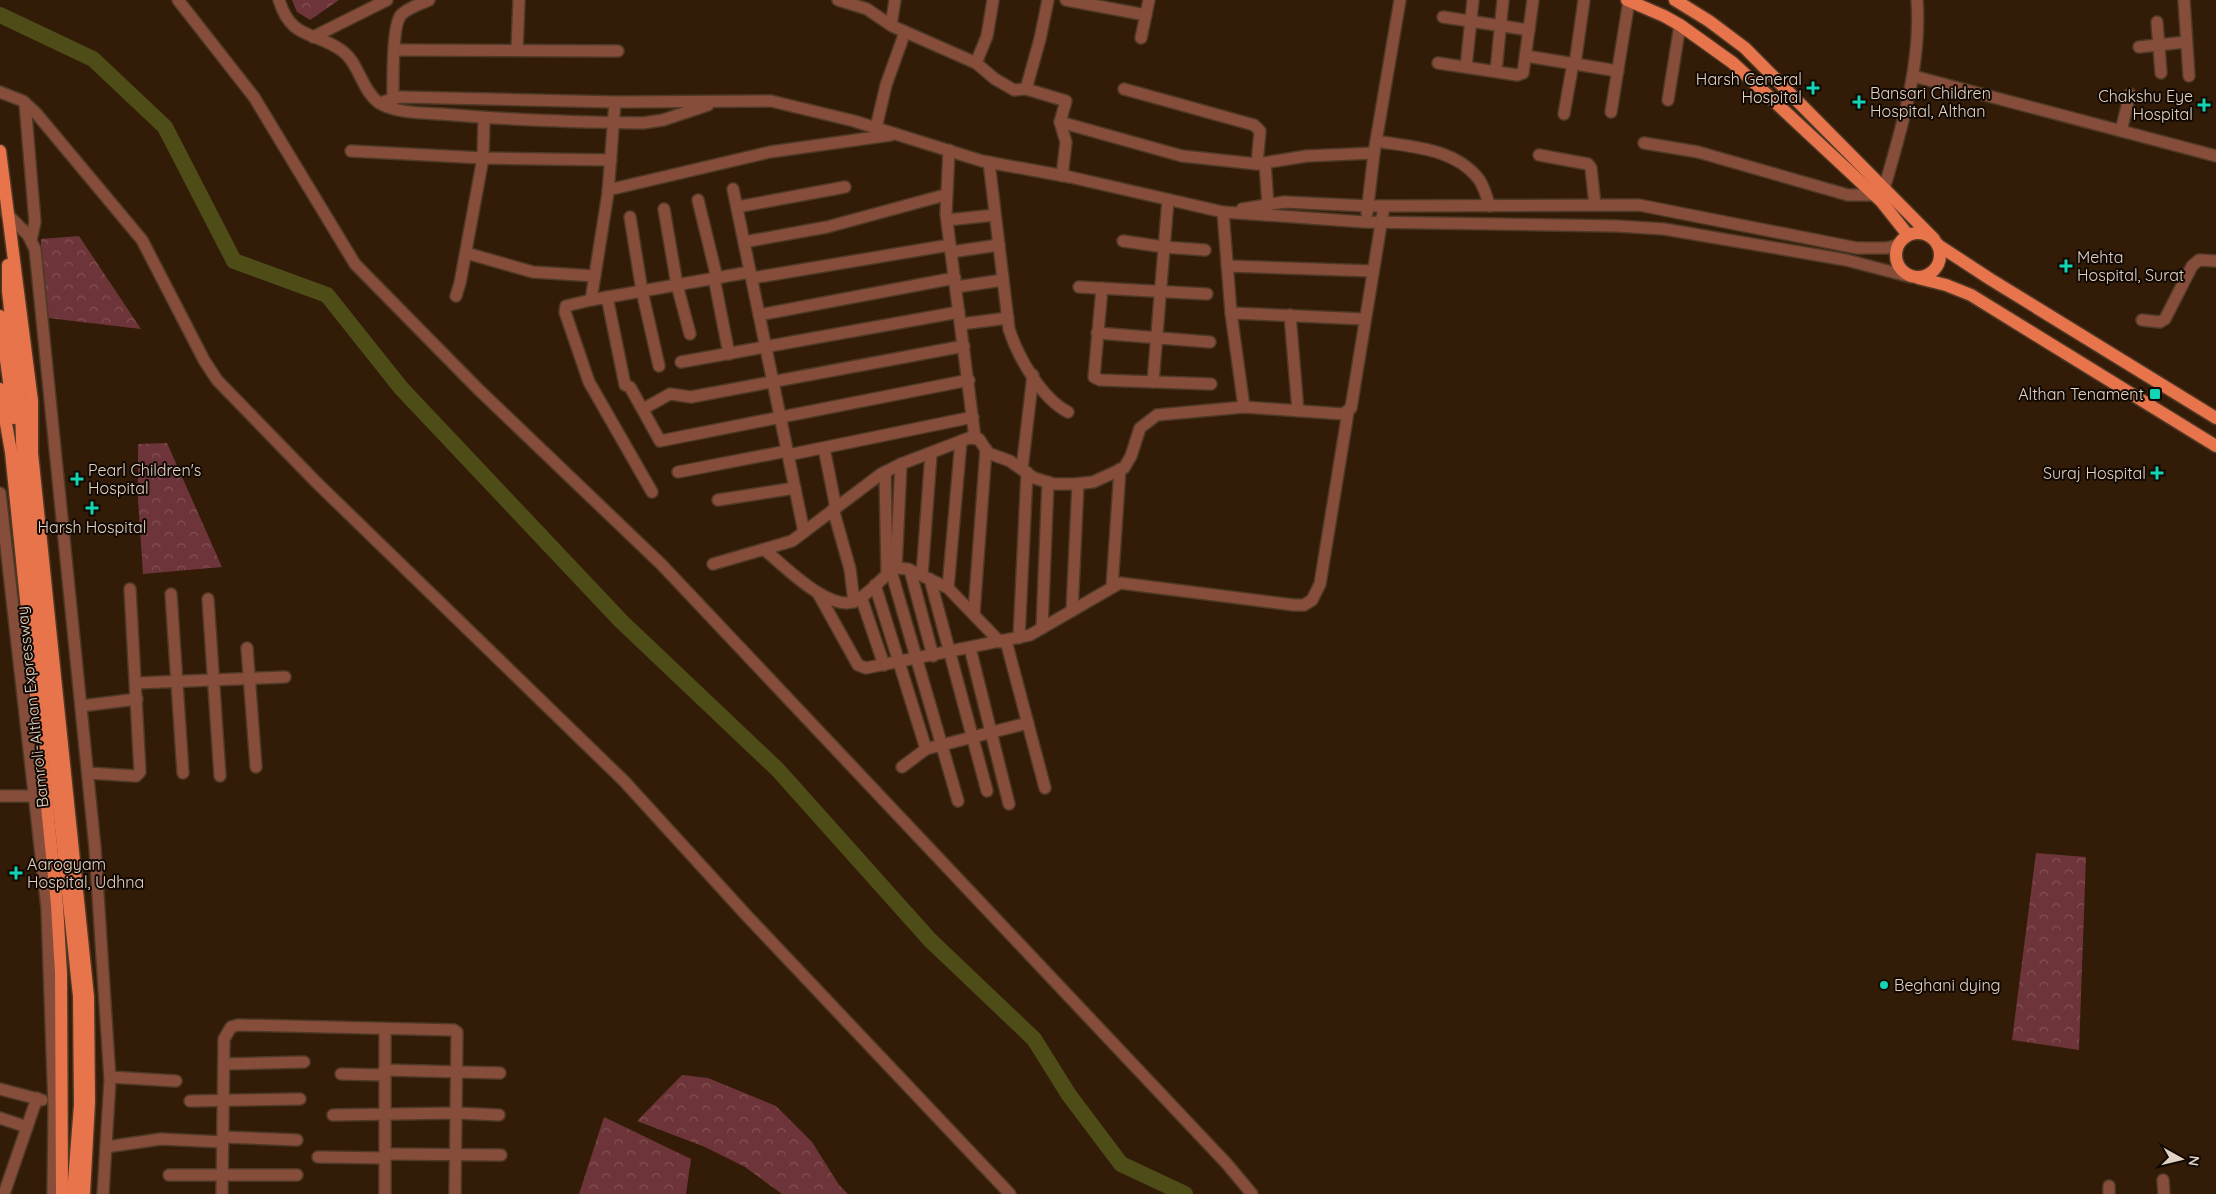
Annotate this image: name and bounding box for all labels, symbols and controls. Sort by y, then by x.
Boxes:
place label: Harsh General Hospital [1696,69,1802,107]
marker: Harsh General Hospital [1806,81,1820,95]
place label: Bansari Children Hospital, Althan [1870,83,1991,121]
place label: Chakshu Eye Hospital [2098,86,2193,124]
marker: Bansari Children Hospital, Althan [1852,95,1866,109]
marker: Chakshu Eye Hospital [2197,98,2211,112]
place label: Mehta Hospital, Surat [2077,247,2184,285]
marker: Mehta Hospital, Surat [2059,259,2073,273]
place label: Althan Tenament [2018,384,2144,404]
marker: Althan Tenament [2148,387,2162,401]
place label: Pearl Children's Hospital [88,460,201,498]
place label: Suraj Hospital [2043,463,2146,483]
marker: Suraj Hospital [2150,466,2164,480]
marker: Pearl Children's Hospital [70,472,84,486]
marker: Harsh Hospital [85,501,99,515]
place label: Harsh Hospital [38,517,146,537]
street label: Bamroli-Althan Expressway [11,605,53,809]
place label: Aarogyam Hospital, Udhna [27,854,144,892]
marker: Aarogyam Hospital, Udhna [9,866,23,880]
place label: Beghani dying [1894,975,2001,995]
marker: Beghani dying [1878,979,1890,991]
north arrow [2156,1134,2206,1184]
text: N [2184,1154,2204,1167]

